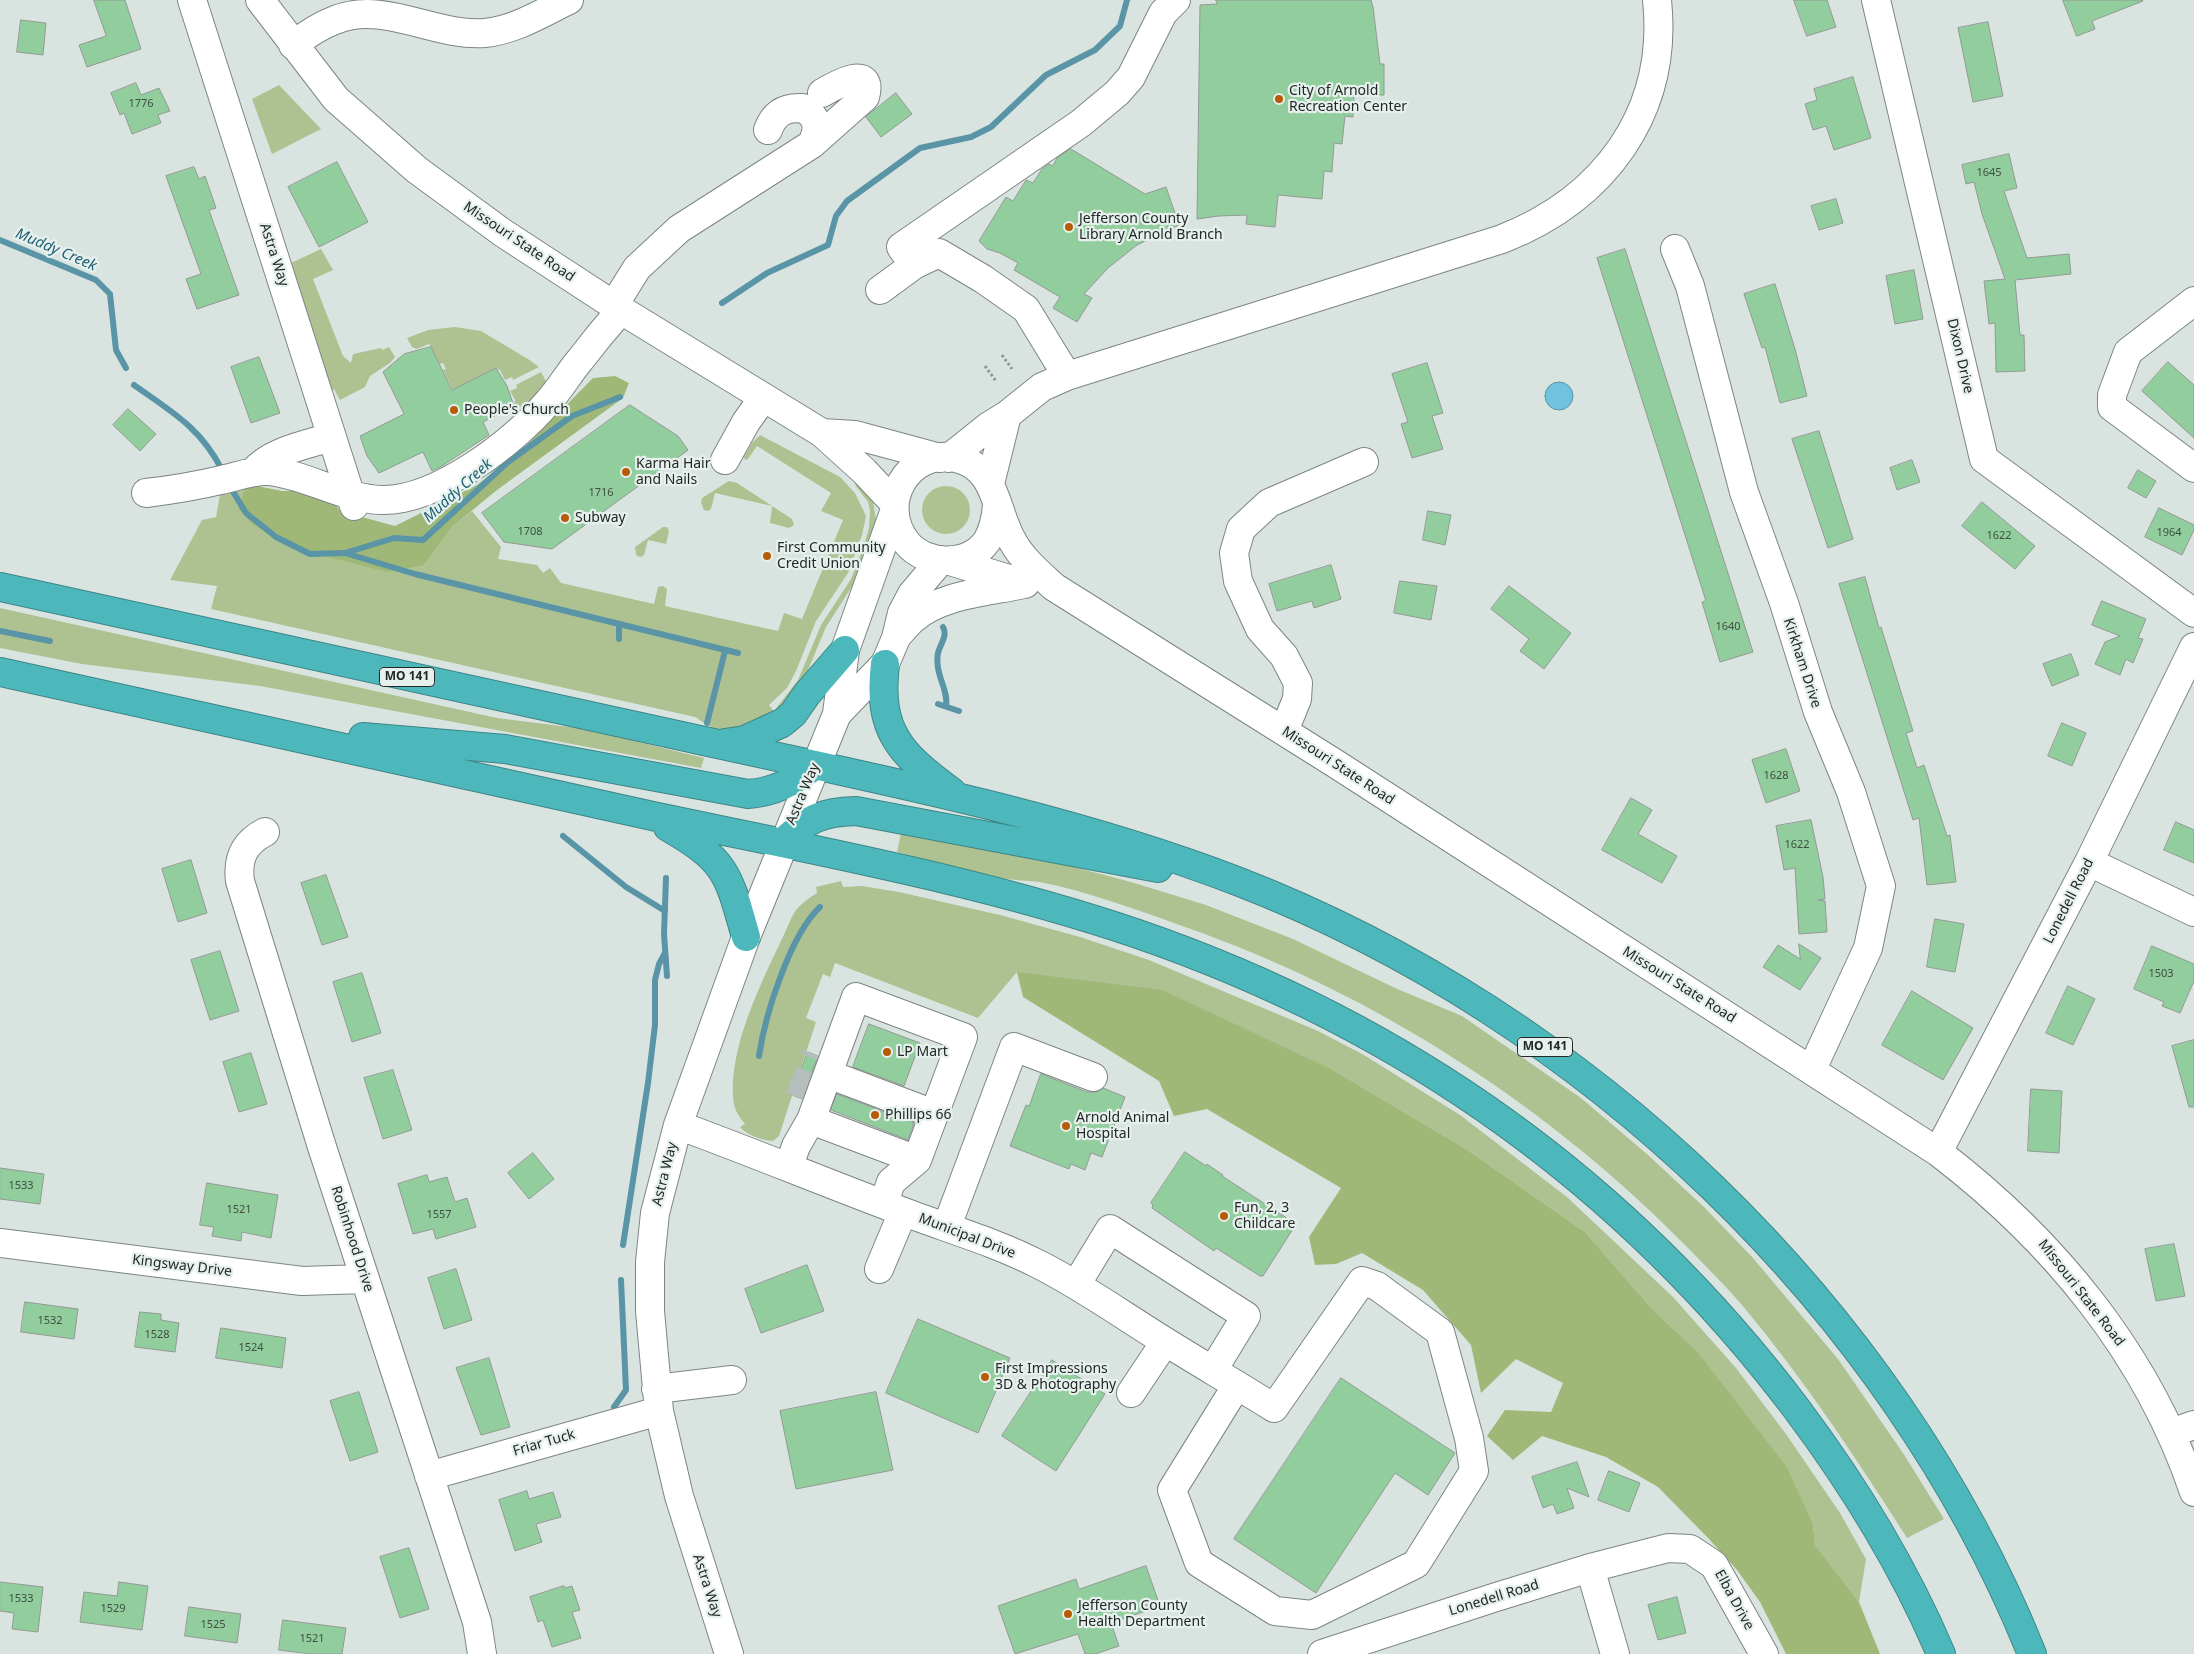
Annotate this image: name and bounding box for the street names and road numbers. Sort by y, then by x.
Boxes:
street label: Missouri State Road [460,198,578,286]
street label: Astra Way [256,221,292,289]
street label: Dixon Drive [1943,317,1977,395]
street label: Kirkham Drive [1780,616,1824,710]
road number: MO 141 [380,668,434,686]
street label: Missouri State Road [1279,723,1397,809]
street label: Astra Way [782,761,824,827]
street label: Lonedell Road [2040,856,2098,946]
street label: Missouri State Road [1619,943,1739,1027]
road number: MO 141 [1518,1038,1572,1056]
street label: Astra Way [649,1140,681,1208]
street label: Robinhood Drive [327,1184,377,1294]
street label: Municipal Drive [916,1210,1018,1262]
street label: Missouri State Road [2034,1236,2128,1350]
street label: Kingsway Drive [131,1252,233,1280]
street label: Friar Tuck [511,1426,577,1460]
street label: Astra Way [689,1552,725,1620]
street label: Elba Drive [1711,1567,1757,1633]
street label: Lonedell Road [1447,1576,1541,1620]

